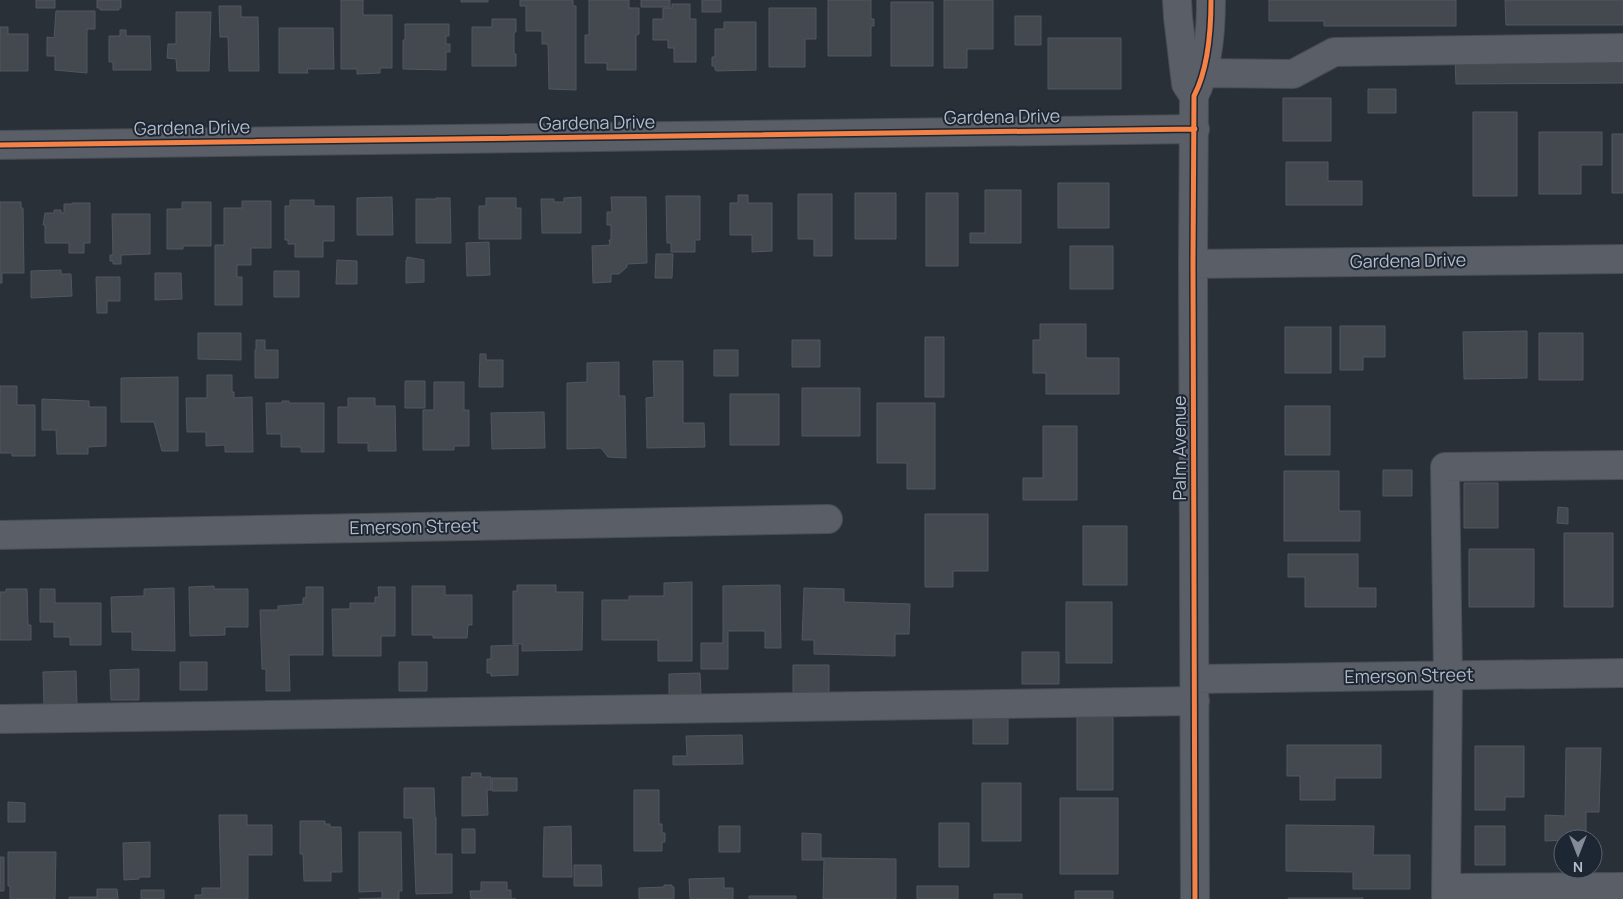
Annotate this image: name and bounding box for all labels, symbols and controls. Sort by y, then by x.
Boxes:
street label: Gardena Drive [944,103,1060,129]
street label: Gardena Drive [539,109,655,135]
street label: Gardena Drive [134,114,250,140]
street label: Gardena Drive [1350,247,1466,273]
street label: Palm Avenue [1167,395,1191,501]
street label: Emerson Street [349,513,479,539]
street label: Emerson Street [1344,662,1474,688]
north arrow [1553,829,1603,879]
text: N [1573,858,1583,877]

